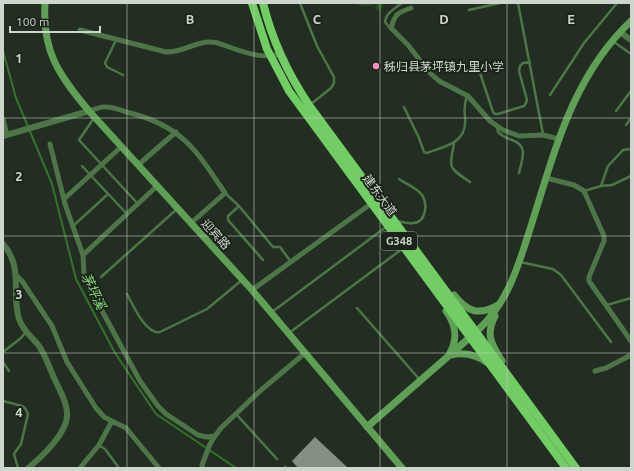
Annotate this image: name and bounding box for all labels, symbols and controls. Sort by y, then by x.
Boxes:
scale bar [10,8,100,34]
text: B [186,12,195,26]
text: C [313,12,322,26]
text: D [439,12,449,26]
text: E [567,12,575,26]
text: 100 m [16,15,49,28]
text: 1 [15,51,23,65]
place label: 秭归县茅坪镇九里小学 [384,60,504,73]
marker: 秭归县茅坪镇九里小学 [371,61,381,71]
text: 2 [15,169,23,183]
street label: 建东大道 [361,172,399,218]
street label: 迎宾路 [199,216,233,252]
road number: G348 [381,232,417,250]
water label: 茅坪溪 [79,270,110,313]
text: 3 [15,287,23,301]
text: 4 [15,405,23,419]

